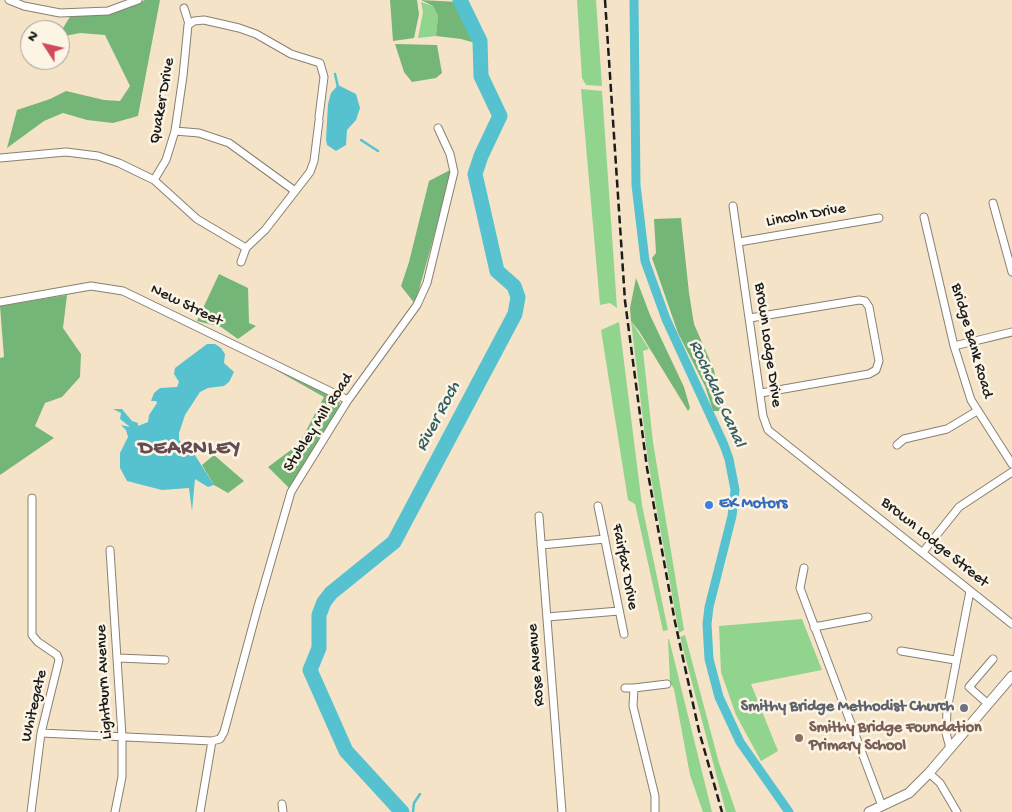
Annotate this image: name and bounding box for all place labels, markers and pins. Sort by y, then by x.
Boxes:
place label: EK Motors [719,495,787,515]
marker: EK Motors [703,499,715,511]
place label: Smithy Bridge Methodist Church [741,698,954,718]
marker: Smithy Bridge Methodist Church [958,702,970,714]
place label: Smithy Bridge Foundation Primary School [809,719,982,757]
marker: Smithy Bridge Foundation Primary School [793,732,805,744]

